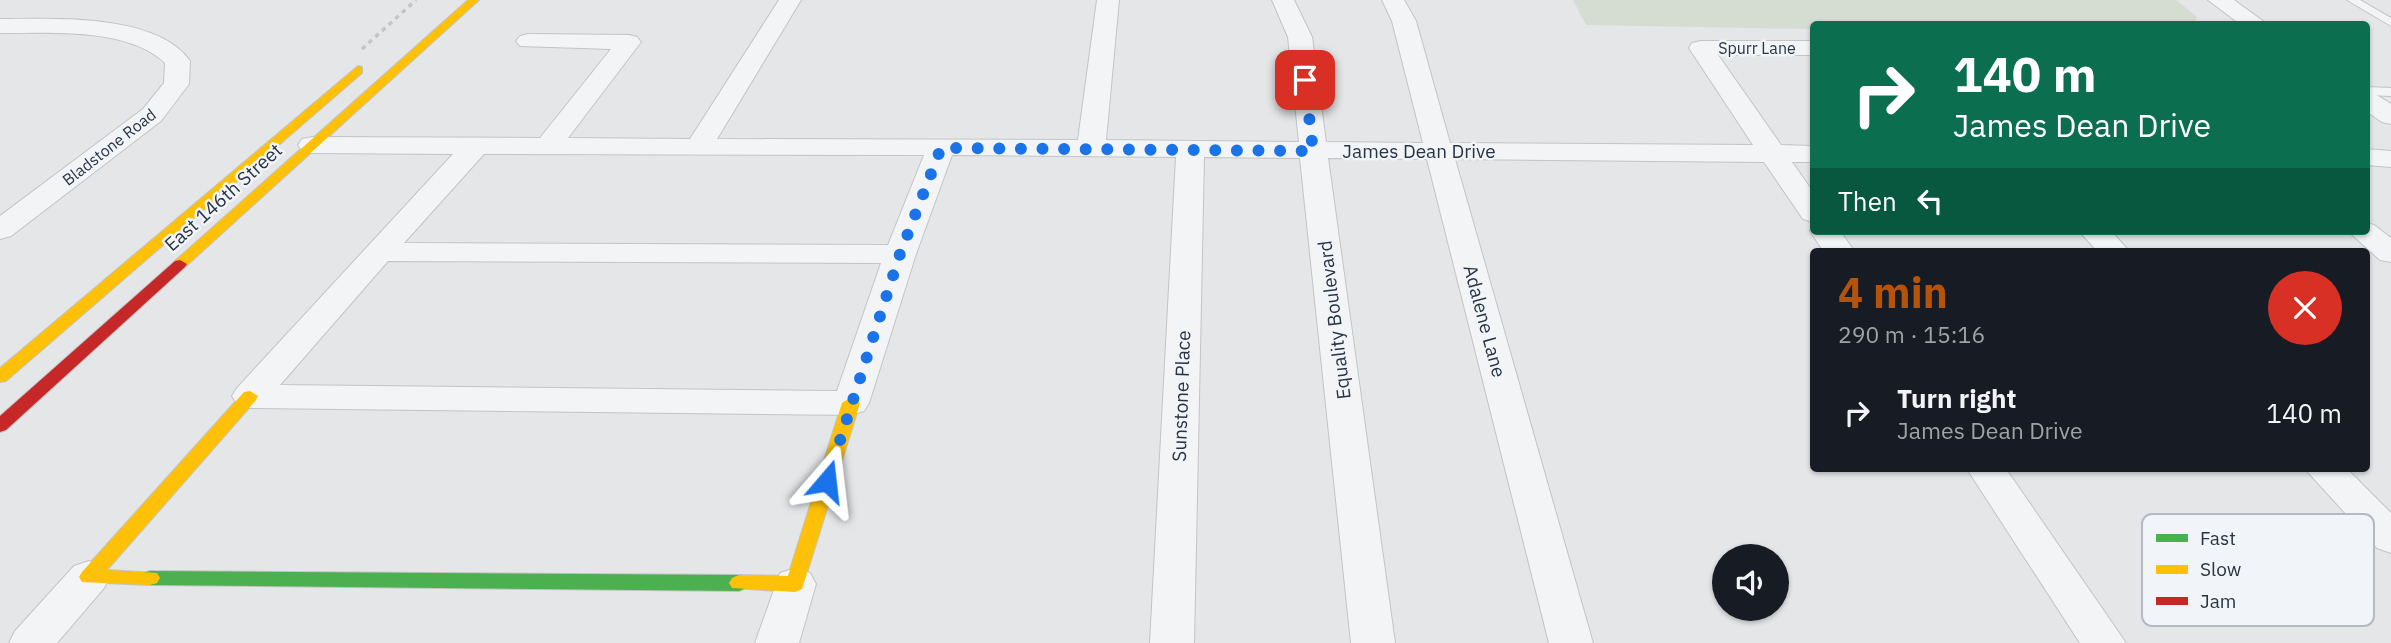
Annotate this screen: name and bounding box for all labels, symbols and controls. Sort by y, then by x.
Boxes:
street label: Spurr Lane [1718,38,1796,58]
text: 140 m [1953,42,2097,105]
icon: right [1838,49,1929,140]
pin [1275,50,1335,110]
icon: arrive [1286,61,1324,99]
street label: Bladstone Road [58,104,160,190]
text: James Dean Drive [1953,104,2211,146]
street label: East 146th Street [159,138,287,256]
street label: James Dean Drive [1342,139,1496,163]
icon: left [1911,182,1949,220]
text: Then [1838,184,1897,218]
street label: Equality Boulevard [1312,239,1356,401]
street label: Adalene Lane [1458,262,1512,380]
text: 4 min [1838,265,1948,320]
button: close [2268,271,2342,345]
text: 290 m · 15:16 [1838,319,1985,349]
street label: Sunstone Place [1167,330,1195,462]
text: Turn right [1897,381,2016,415]
icon: right [1838,394,1876,432]
text: 140 m [2266,396,2342,430]
text: James Dean Drive [1897,415,2083,445]
position arrow [790,444,864,518]
legend [2142,514,2374,626]
text: Fast [2200,526,2236,550]
map controls [1712,544,1789,621]
button: sound [1712,544,1789,621]
text: Slow [2200,557,2241,581]
text: Jam [2200,589,2236,613]

